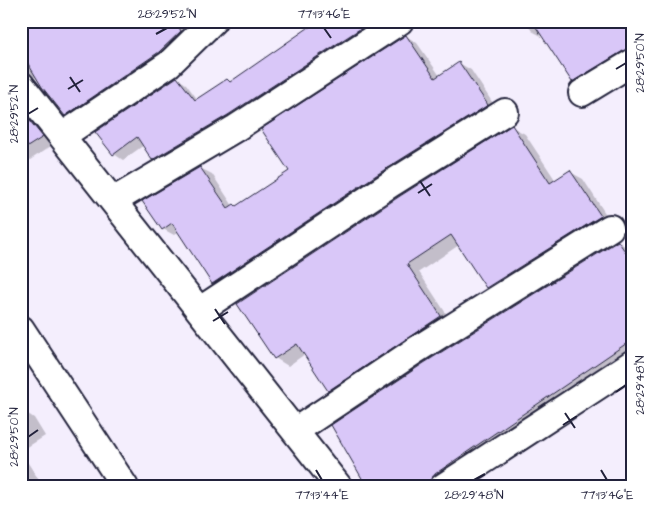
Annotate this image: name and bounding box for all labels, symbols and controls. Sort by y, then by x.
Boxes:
text: 28°29'52"N [138,6,197,23]
text: 77°13'46"E [298,6,350,23]
text: 28°29'50"N [632,33,649,93]
text: 28°29'52"N [6,84,23,143]
text: 28°29'48"N [632,355,649,415]
text: 28°29'50"N [6,407,23,467]
text: 77°13'44"E [295,487,349,504]
text: 28°29'48"N [444,487,504,504]
text: 77°13'46"E [581,487,633,504]

